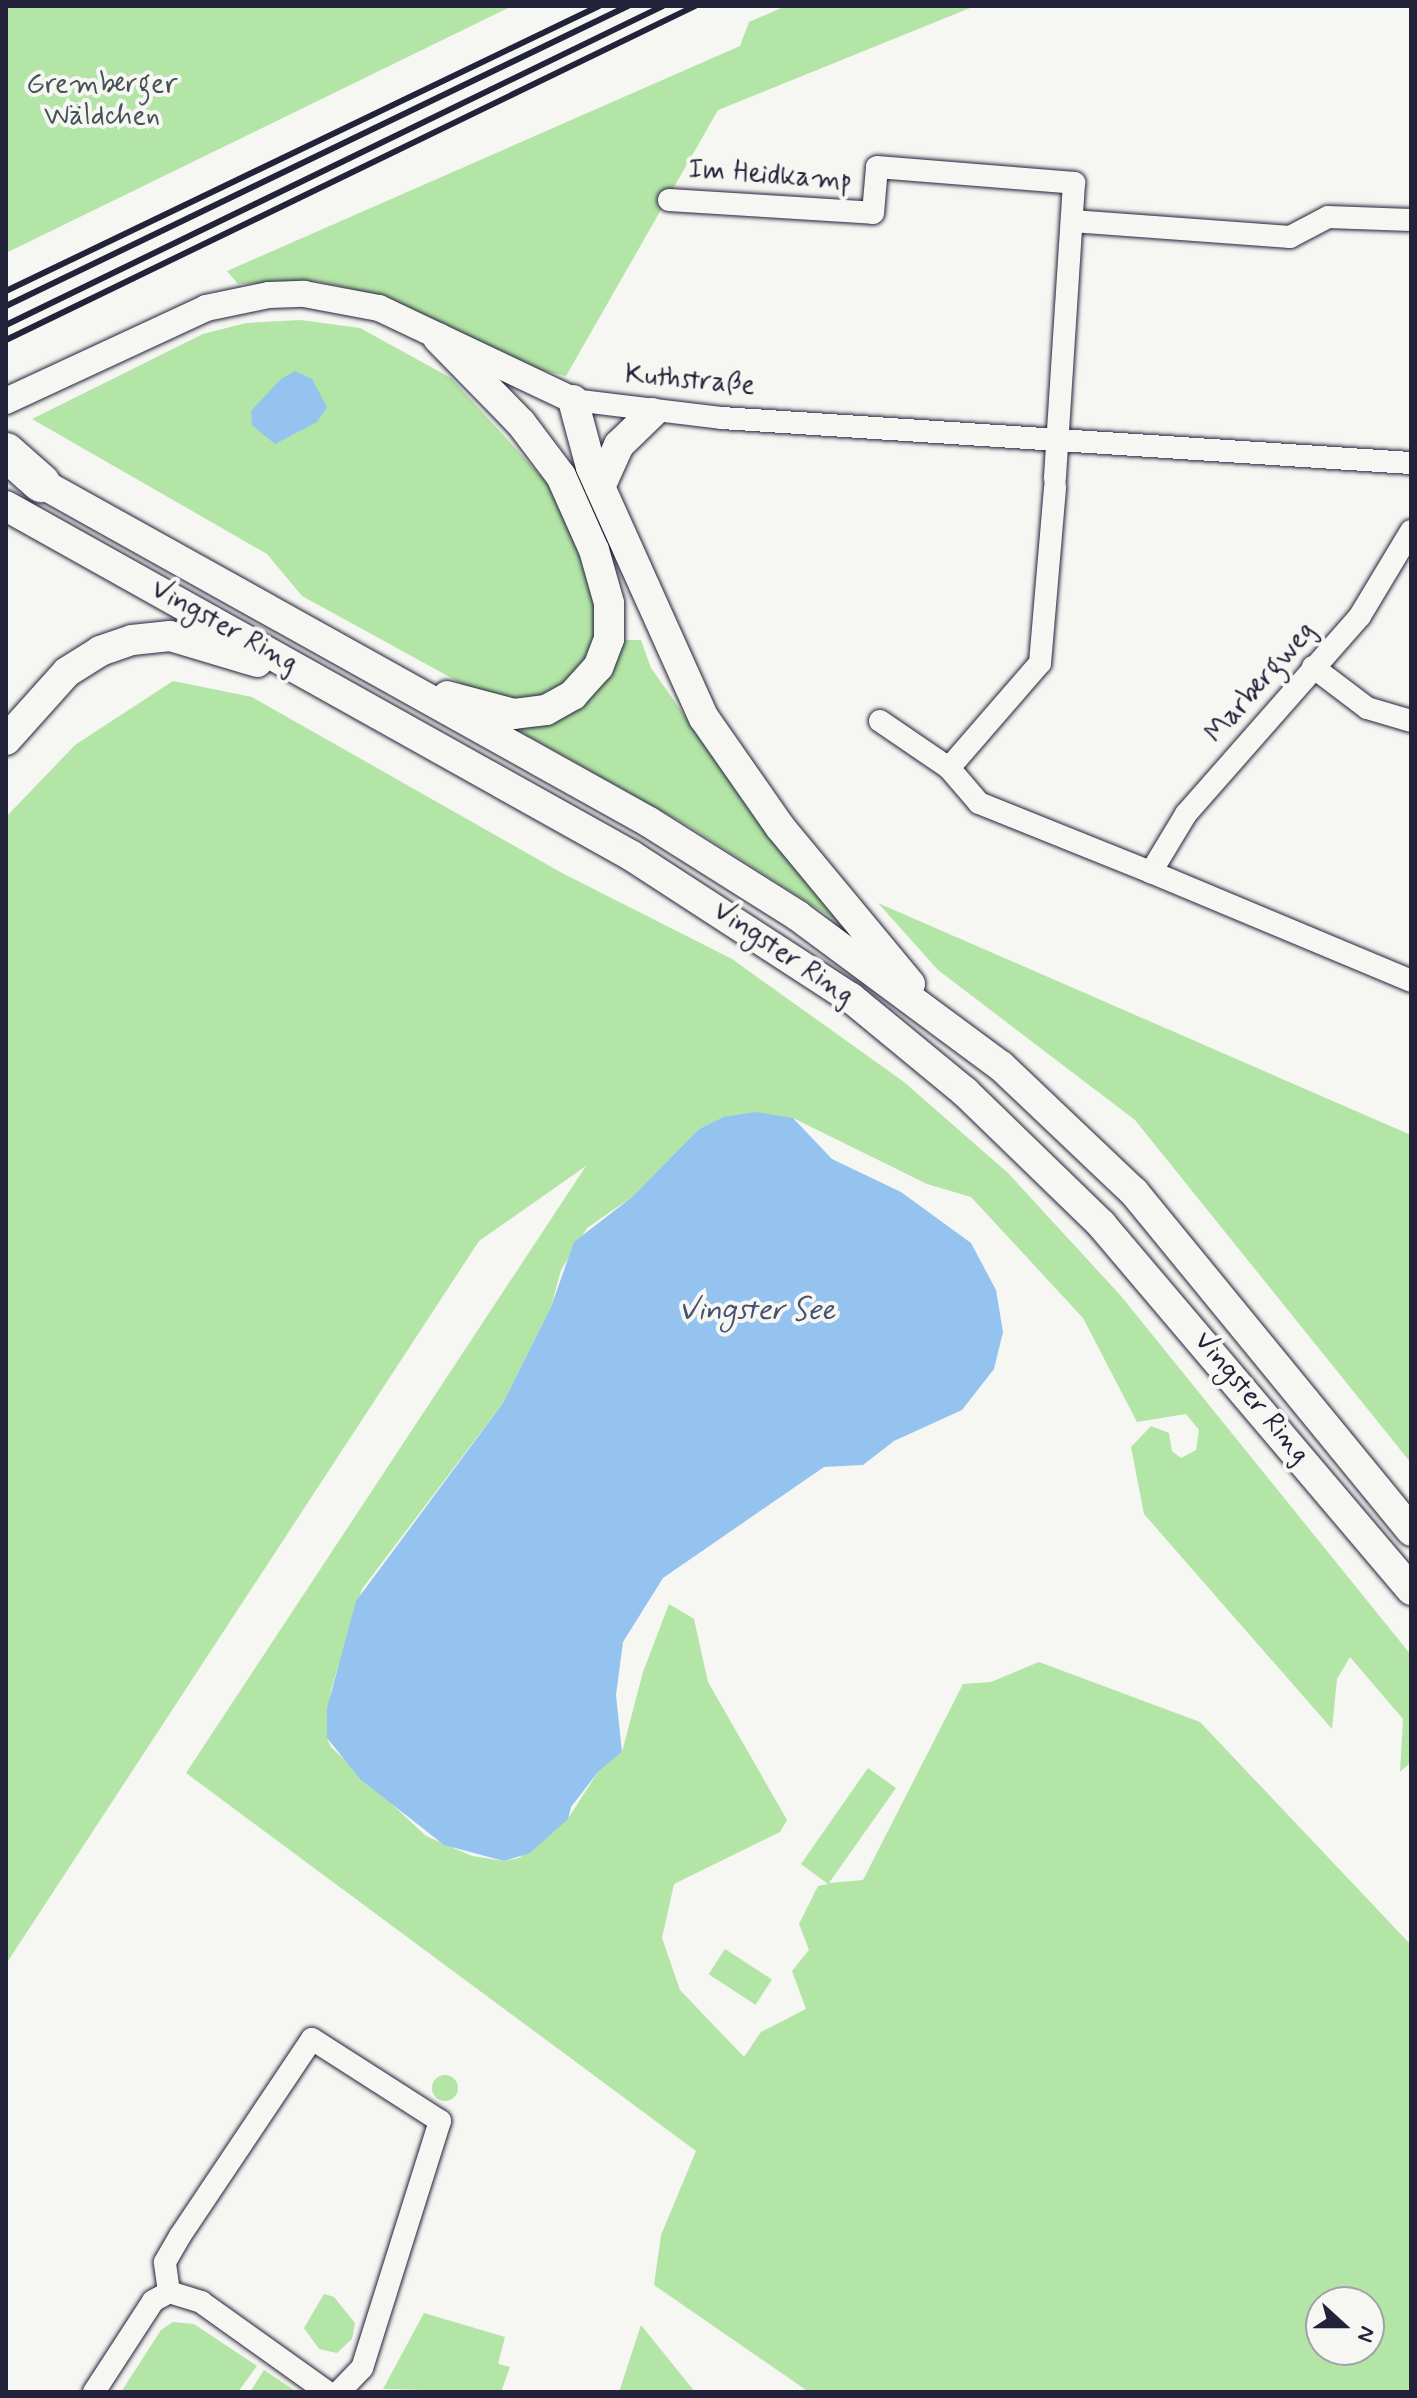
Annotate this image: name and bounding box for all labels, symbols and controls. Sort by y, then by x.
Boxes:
park label: Gremberger Wäldchen [26,68,178,134]
street label: Im Heidkamp [686,153,854,199]
street label: Kuthstraße [623,359,757,403]
street label: Vingster Ring [147,574,301,680]
street label: Marbergweg [1199,615,1323,751]
street label: Vingster Ring [708,896,858,1012]
water label: Vingster See [678,1293,836,1329]
street label: Vingster Ring [1187,1327,1315,1469]
north arrow [1305,2286,1385,2366]
text: N [1350,2322,1381,2346]

